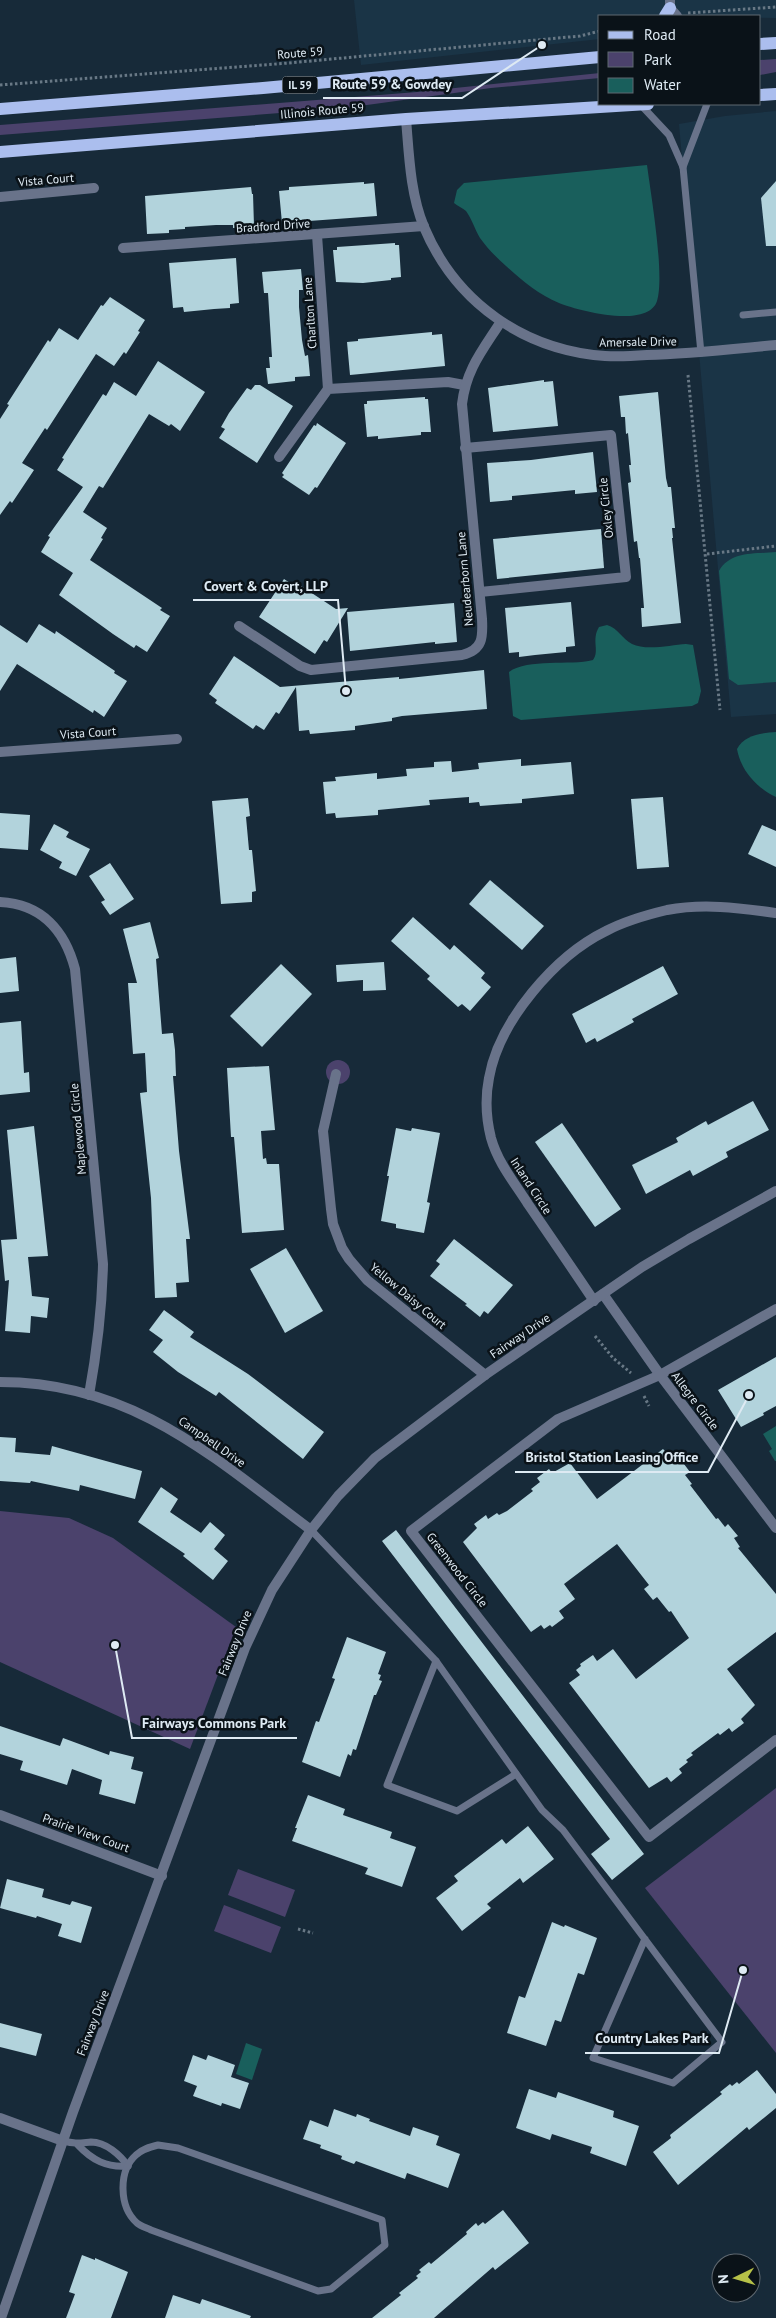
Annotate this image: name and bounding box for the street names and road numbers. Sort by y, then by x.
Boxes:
street label: Route 59 [276,43,323,62]
road number: IL 59 [282,76,318,94]
street label: Illinois Route 59 [279,99,364,122]
street label: Vista Court [16,170,75,190]
street label: Bradford Drive [235,215,311,236]
street label: Charlton Lane [300,277,319,349]
street label: Amersale Drive [599,333,677,350]
street label: Oxley Circle [595,477,616,539]
street label: Neudearborn Lane [453,531,476,627]
street label: Vista Court [58,723,116,742]
street label: Maplewood Circle [66,1083,89,1175]
street label: Inland Circle [507,1154,555,1217]
street label: Yellow Daisy Court [367,1259,450,1332]
street label: Fairway Drive [487,1310,553,1361]
street label: Allegre Circle [669,1369,722,1433]
street label: Campbell Drive [176,1413,249,1470]
street label: Greenwood Circle [424,1529,491,1610]
street label: Fairway Drive [215,1608,255,1678]
street label: Prairie View Court [41,1810,132,1855]
street label: Fairway Drive [73,1988,112,2058]

